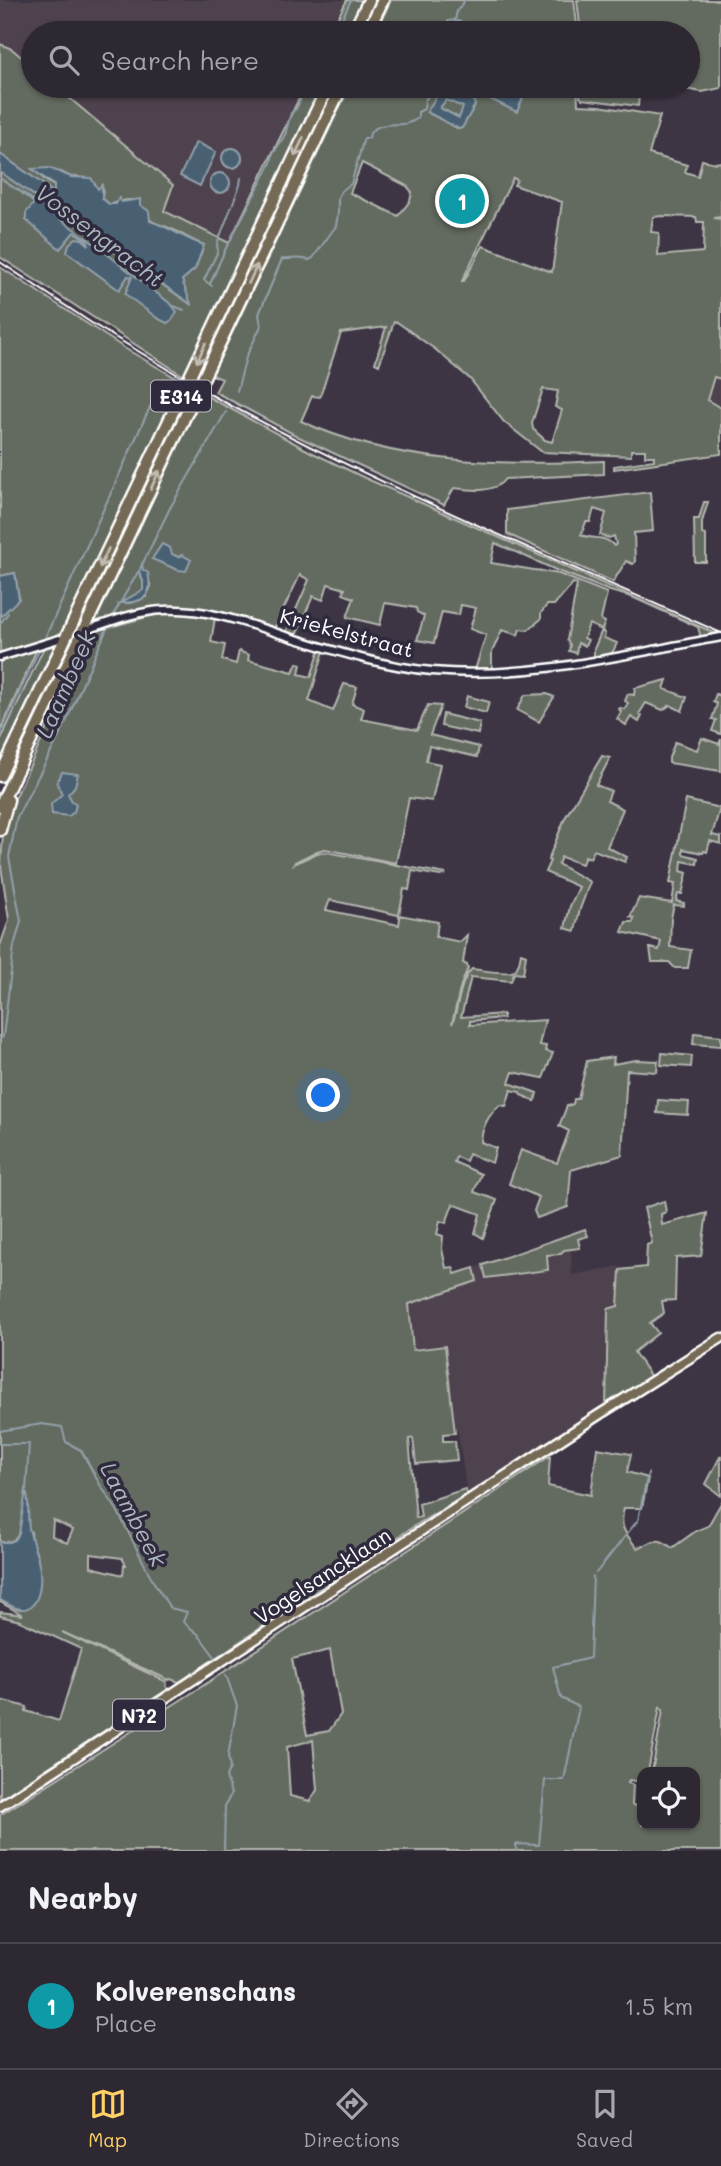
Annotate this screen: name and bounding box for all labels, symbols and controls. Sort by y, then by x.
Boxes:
search box [21,21,700,98]
icon: search [45,41,83,79]
text: Search here [101,43,259,77]
one-way arrow [292,136,305,157]
pin: 1 [439,175,485,227]
water label: Vossengracht [29,177,171,293]
one-way arrow [247,264,260,285]
one-way arrow [194,342,207,363]
road number: E314 [151,380,211,412]
one-way arrow [150,469,163,490]
one-way arrow [96,547,110,568]
street label: Kriekelstraat [277,601,417,663]
water label: Laambeek [28,625,102,742]
your location [306,1078,340,1112]
water label: Laambeek [94,1456,174,1572]
street label: Vogelsancklaan [248,1521,396,1629]
road number: N72 [113,1700,165,1730]
map controls [637,1767,700,1830]
button: locate [637,1767,700,1830]
text: Nearby [28,1877,138,1917]
text: Kolverenschans [95,1974,296,2008]
text: 1 [46,1991,56,2021]
text: 1.5 km [625,1991,693,2021]
text: Place [95,2008,157,2038]
tab: Map [88,2085,127,2152]
tab: Directions [303,2085,400,2152]
tab: Saved [576,2085,633,2152]

